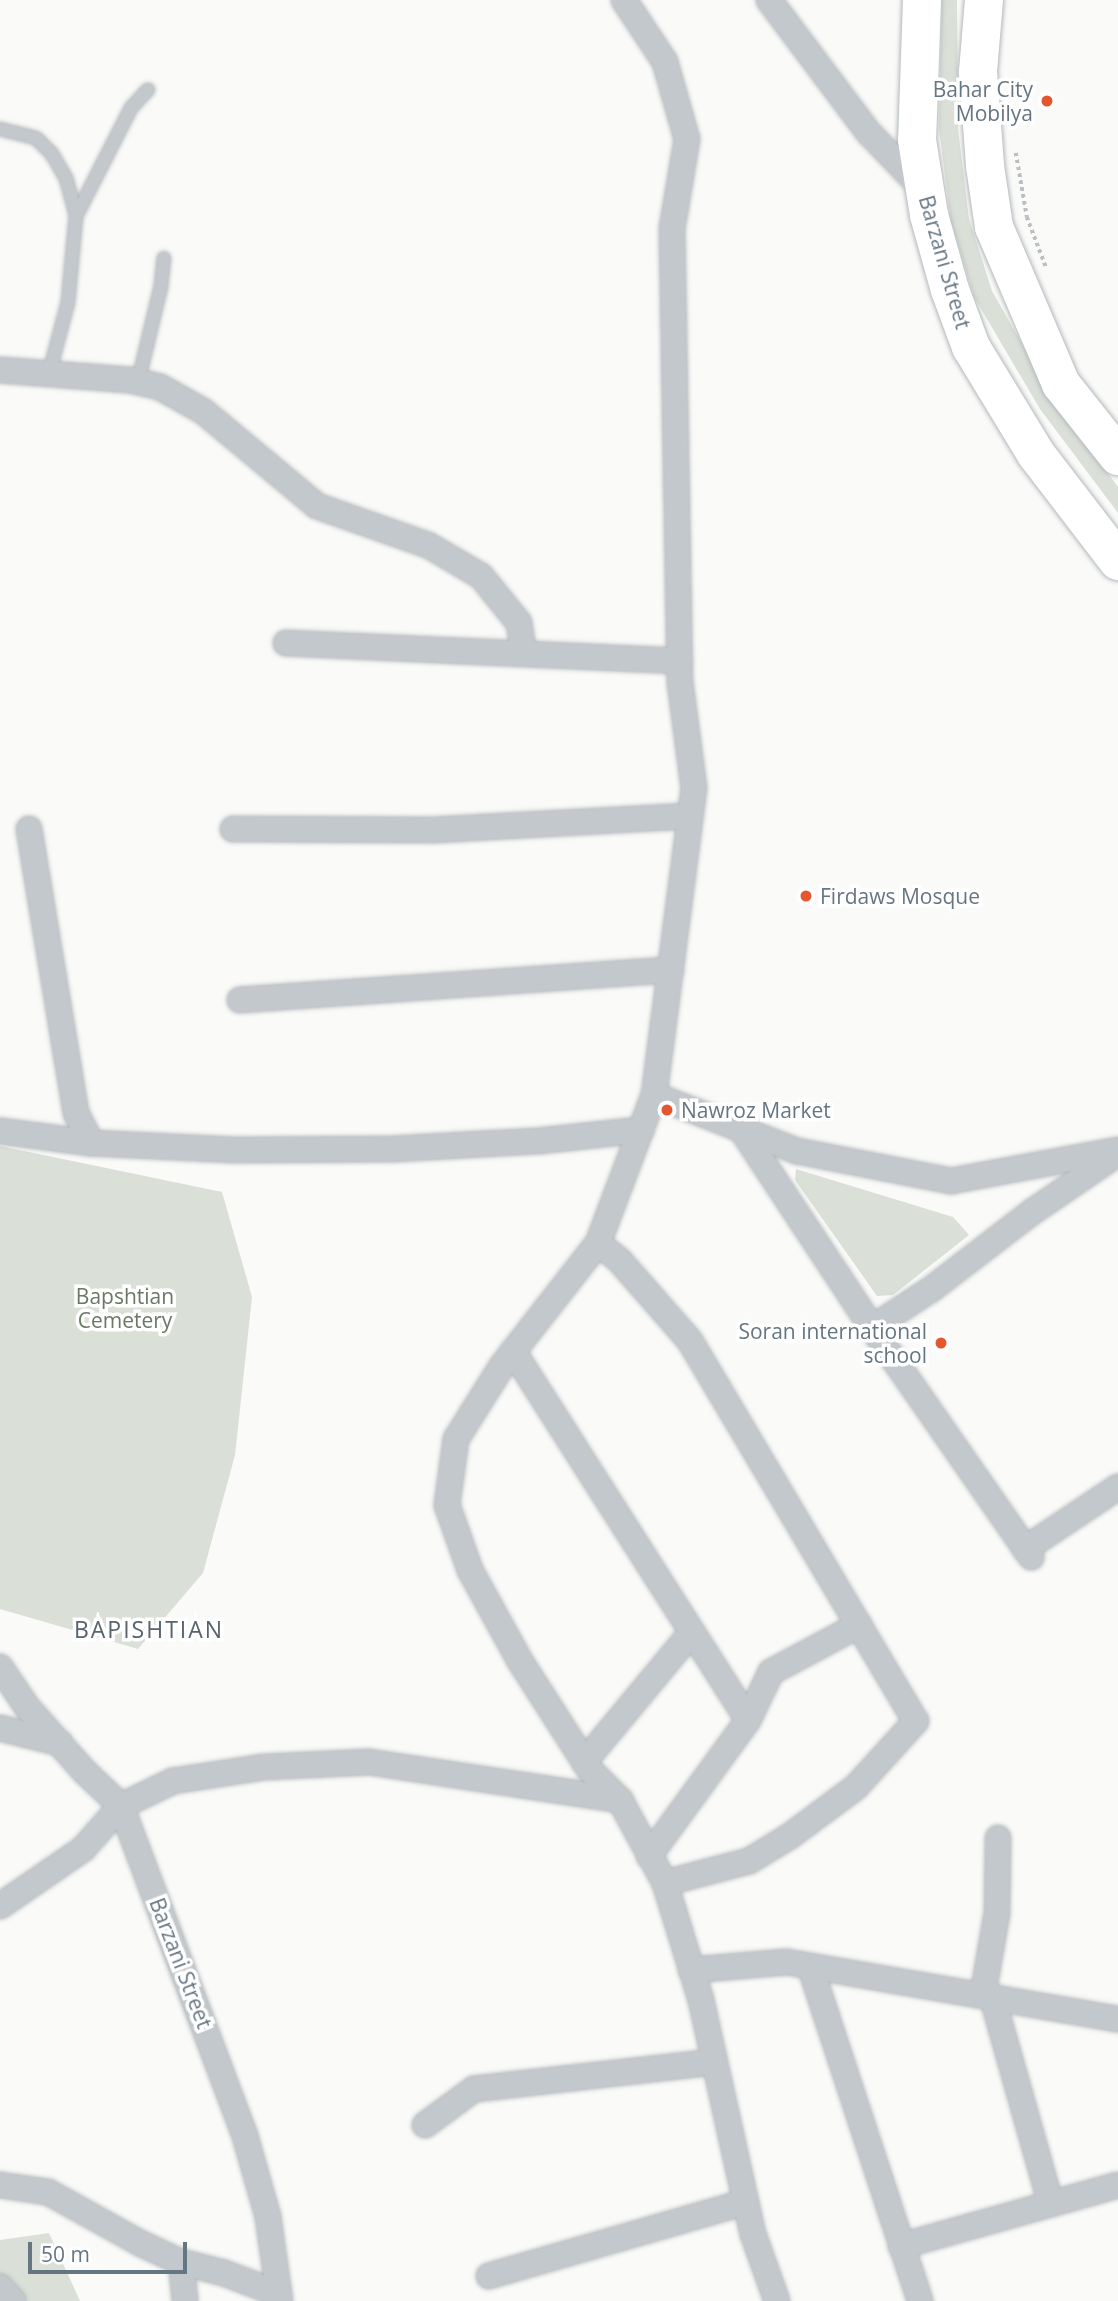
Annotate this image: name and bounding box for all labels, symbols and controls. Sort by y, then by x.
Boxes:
place label: Bahar City Mobilya [933,76,1033,126]
marker: Bahar City Mobilya [1039,93,1055,109]
street label: Barzani Street [914,192,976,332]
place label: Firdaws Mosque [820,883,980,909]
marker: Firdaws Mosque [798,888,814,904]
place label: Nawroz Market [681,1097,831,1123]
marker: Nawroz Market [659,1102,675,1118]
park label: Bapshtian Cemetery [76,1283,174,1333]
place label: Soran international school [738,1318,927,1368]
marker: Soran international school [933,1335,949,1351]
district label: BAPISHTIAN [75,1615,223,1643]
street label: Barzani Street [145,1894,217,2032]
scale bar [32,2228,191,2272]
text: 50 m [41,2240,90,2268]

